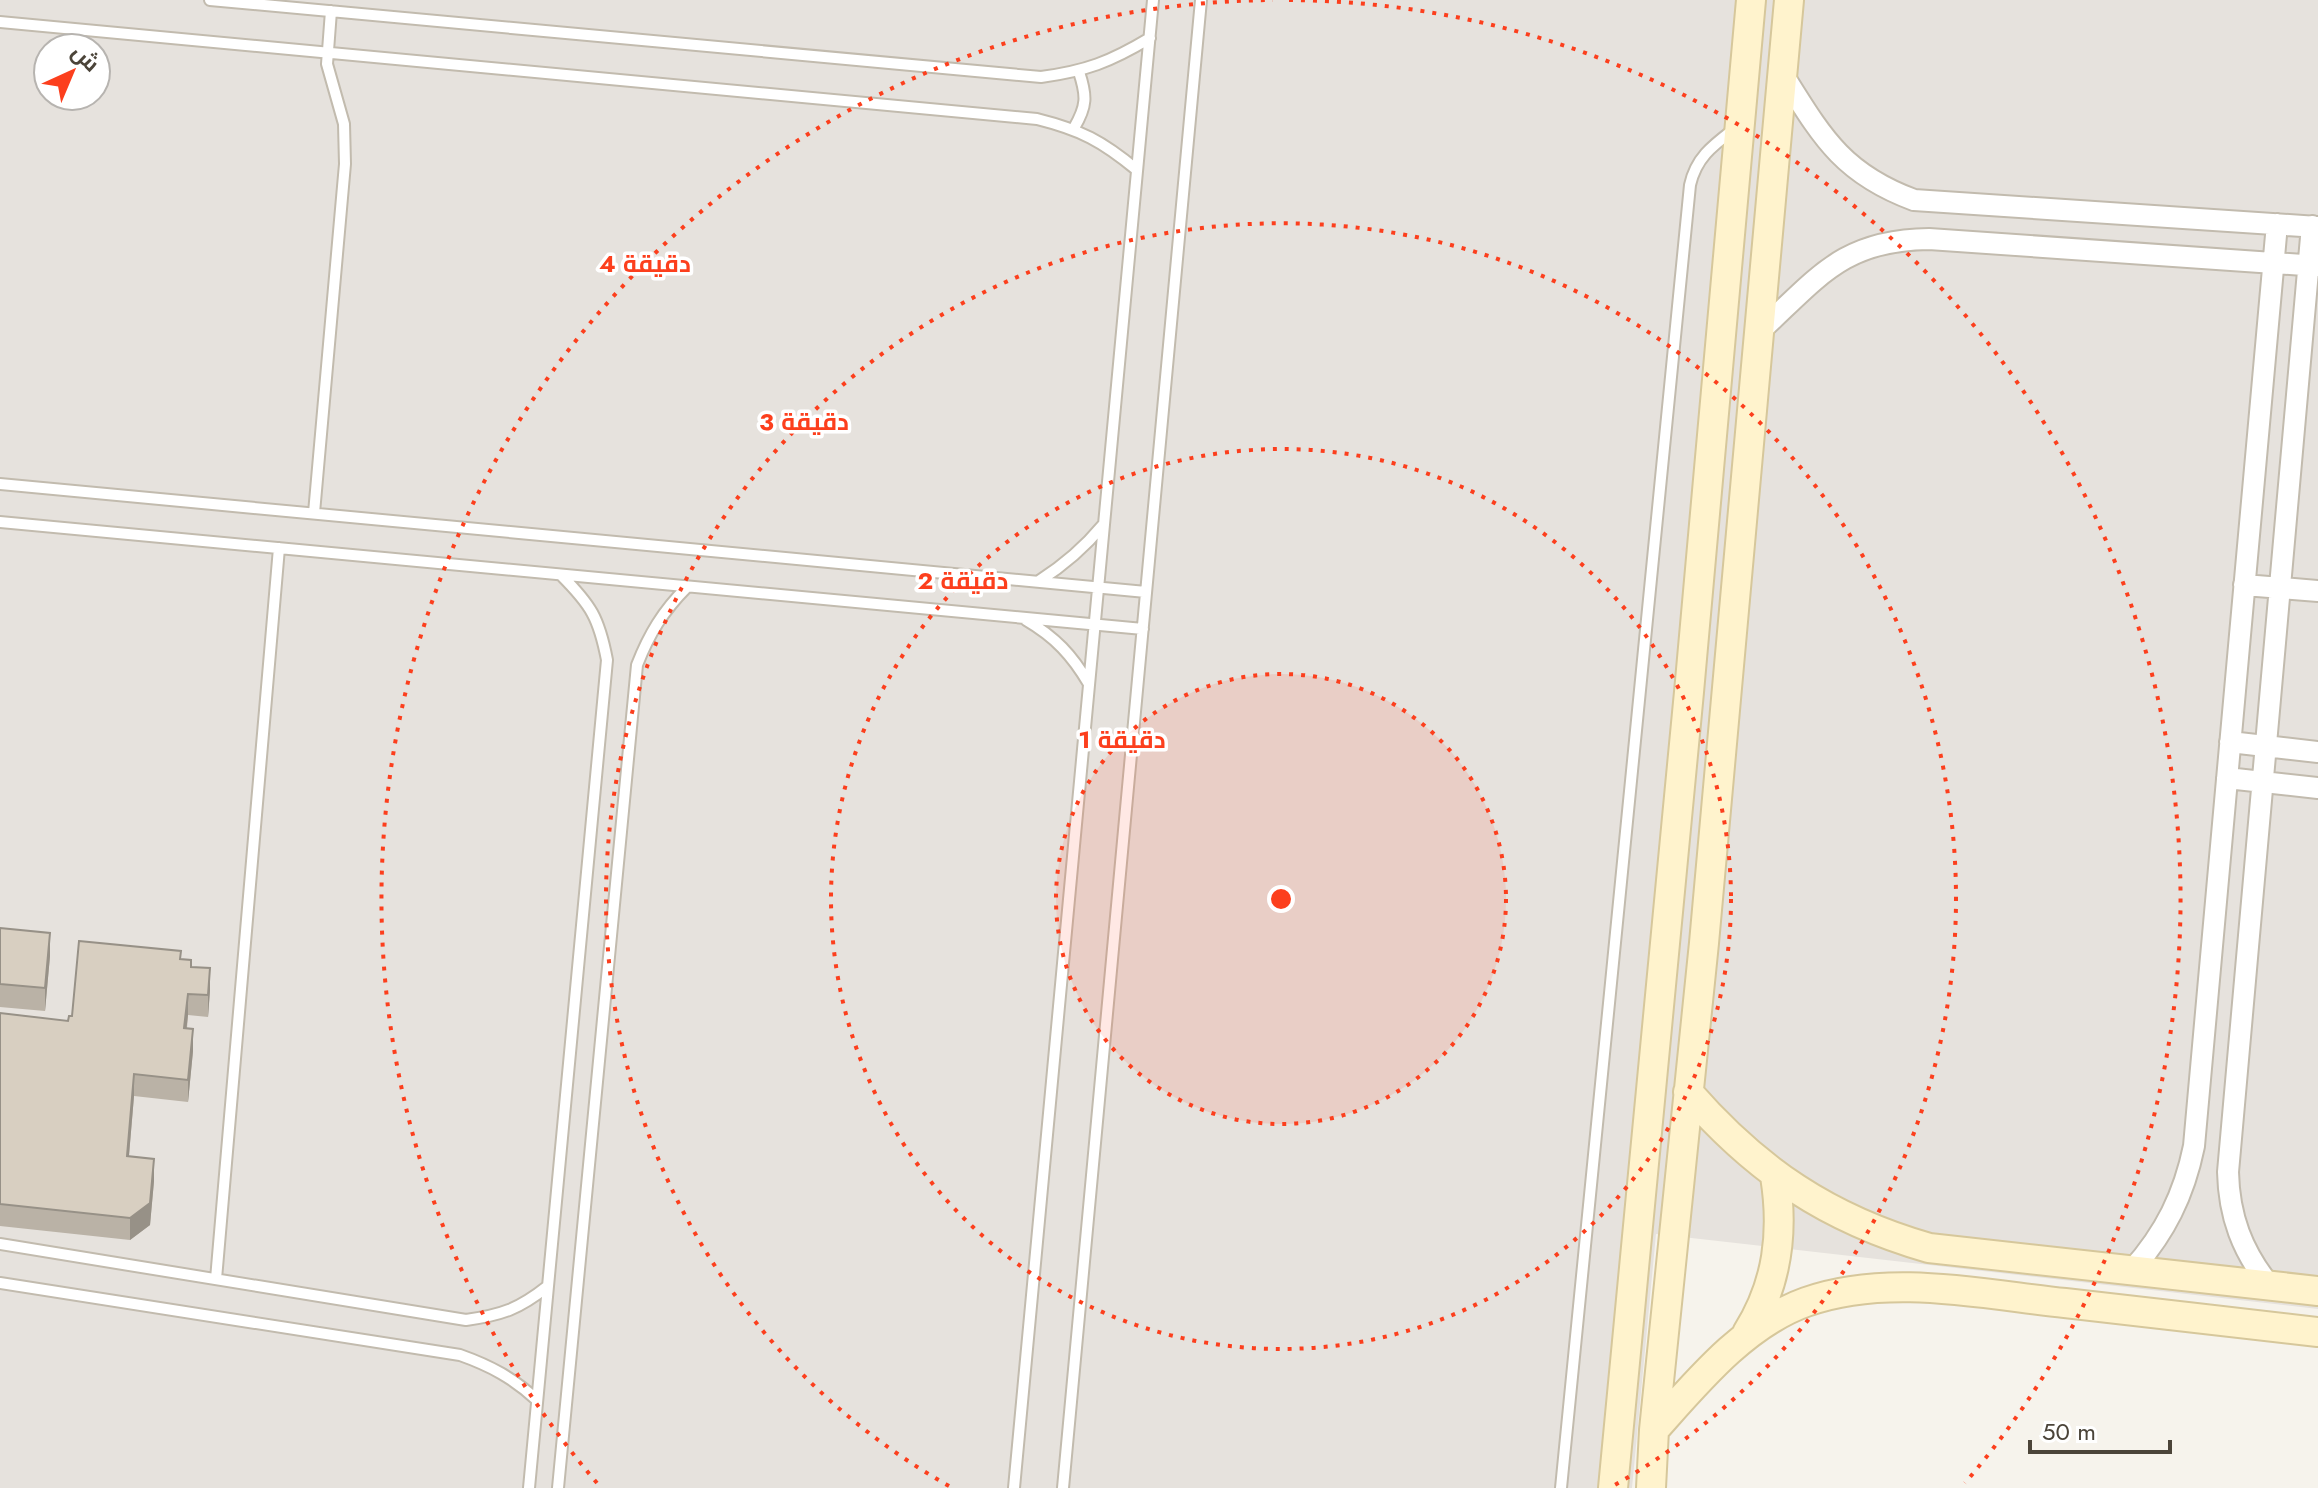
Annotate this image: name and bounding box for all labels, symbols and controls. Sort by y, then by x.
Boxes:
north arrow [32,32,112,112]
text: ش [65,36,107,79]
text: 4 دقيقة [599,246,691,281]
text: 3 دقيقة [759,404,849,439]
text: 2 دقيقة [918,563,1008,598]
text: 1 دقيقة [1078,722,1166,757]
centre of rings [1267,885,1295,913]
scale bar [2030,1404,2170,1454]
text: 50 m [2042,1414,2096,1449]

